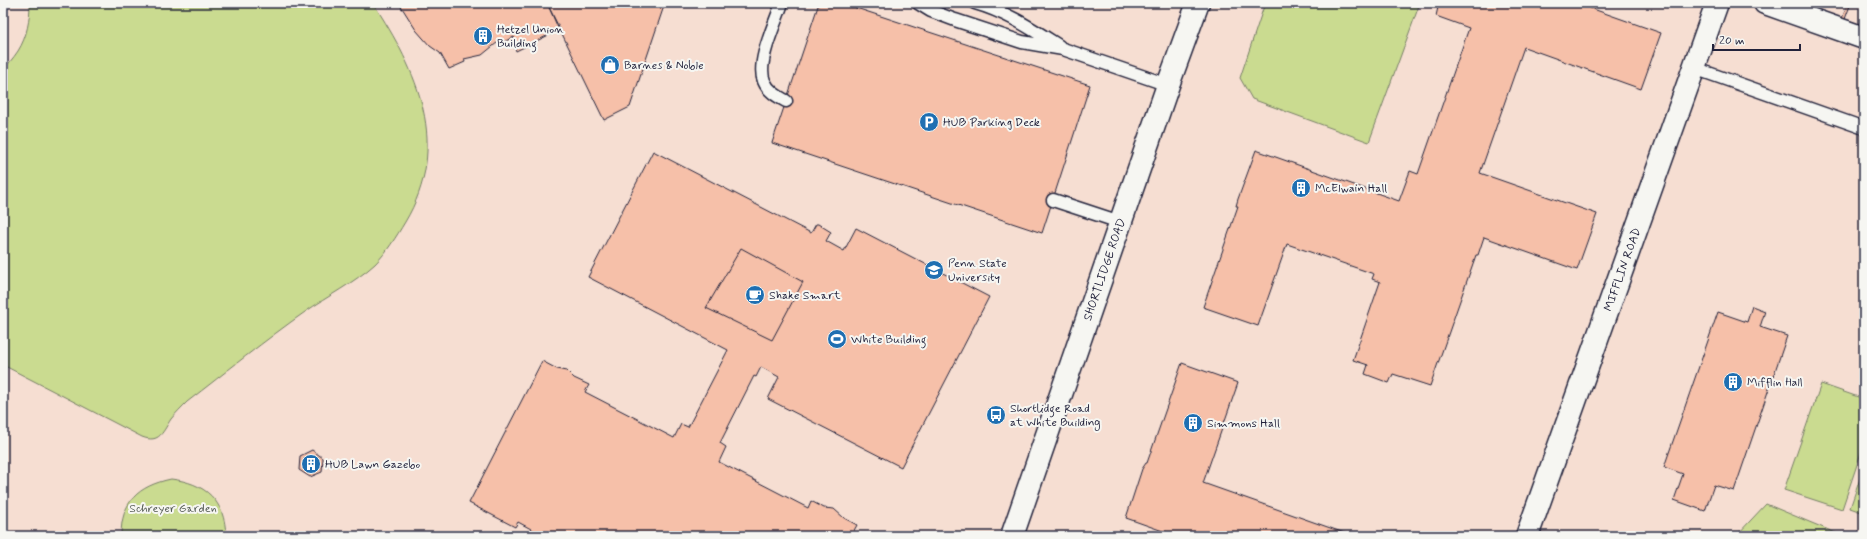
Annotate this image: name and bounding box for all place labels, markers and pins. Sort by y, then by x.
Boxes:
place label: Hetzel Union Building [497,22,564,53]
building icon: Hetzel Union Building [472,25,494,47]
shop icon: Barnes & Noble [599,54,621,76]
place label: Barnes & Noble [624,58,704,74]
parking icon: HUB Parking Deck [918,111,940,133]
place label: HUB Parking Deck [943,115,1040,131]
building icon: McElwain Hall [1290,177,1312,199]
place label: McElwain Hall [1315,181,1387,197]
place label: Penn State University [948,256,1007,286]
school or university icon: Penn State University [923,259,945,281]
cafe icon: Shake Smart [744,284,766,306]
place label: Shake Smart [769,288,841,304]
sports icon: White Building [826,328,848,350]
place label: White Building [851,332,927,349]
building icon: Mifflin Hall [1722,371,1744,393]
place label: Mifflin Hall [1747,375,1803,391]
place label: Shortlidge Road at White Building [1010,401,1100,431]
bus stop icon: Shortlidge Road at White Building [985,404,1007,426]
building icon: Simmons Hall [1182,412,1204,434]
place label: Simmons Hall [1207,416,1280,432]
building icon: HUB Lawn Gazebo [300,453,322,475]
place label: HUB Lawn Gazebo [325,457,420,473]

